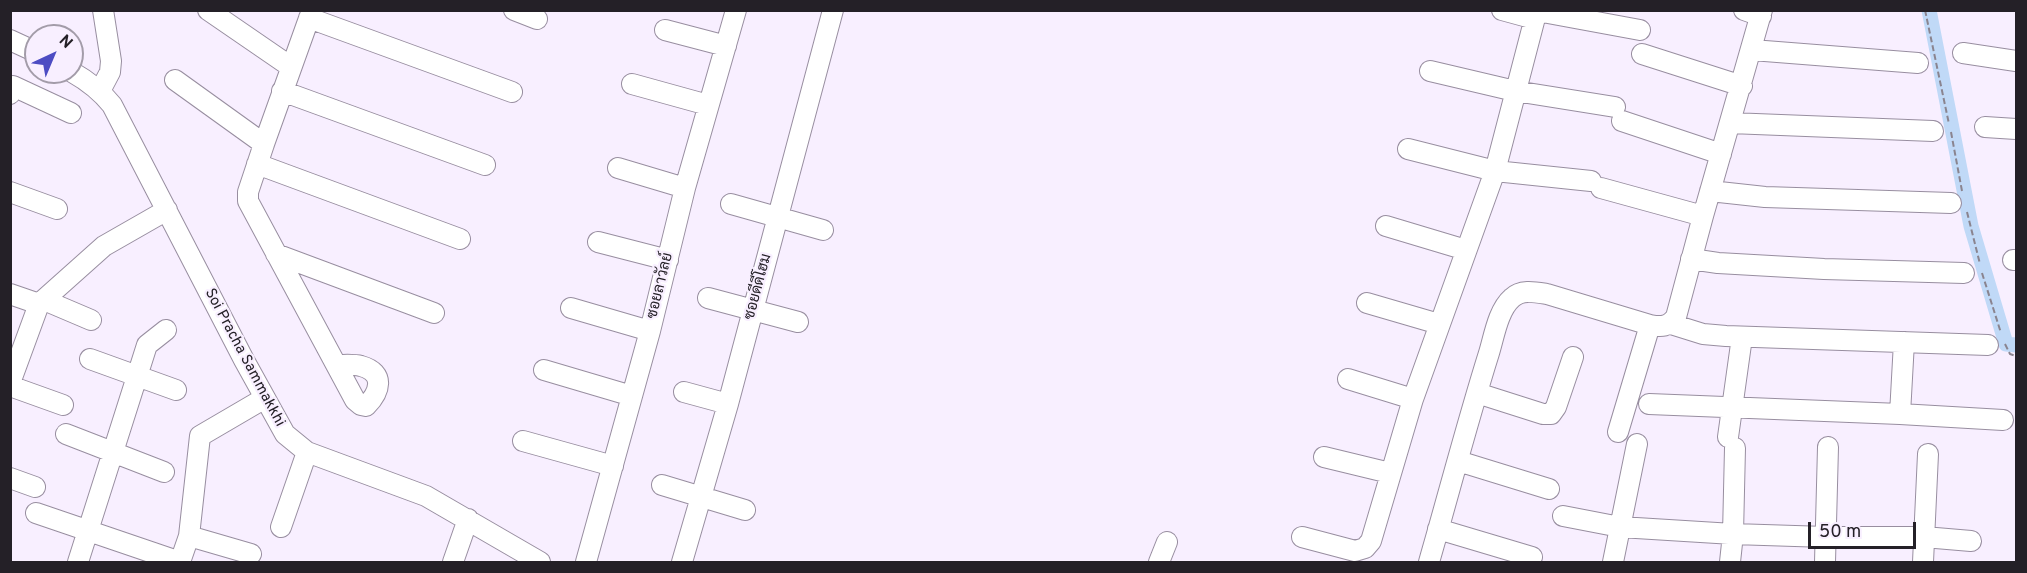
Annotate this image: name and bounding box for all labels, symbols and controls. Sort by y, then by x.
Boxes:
north arrow [24,24,84,84]
text: N [54,31,76,54]
street label: ซอยลาวัลย์ [644,251,678,321]
street label: ซอยดีดีโฮม [742,252,776,322]
street label: Soi Pracha Sammakkhi [200,286,288,430]
scale bar [1811,510,1919,548]
text: 50 m [1819,521,1861,544]

